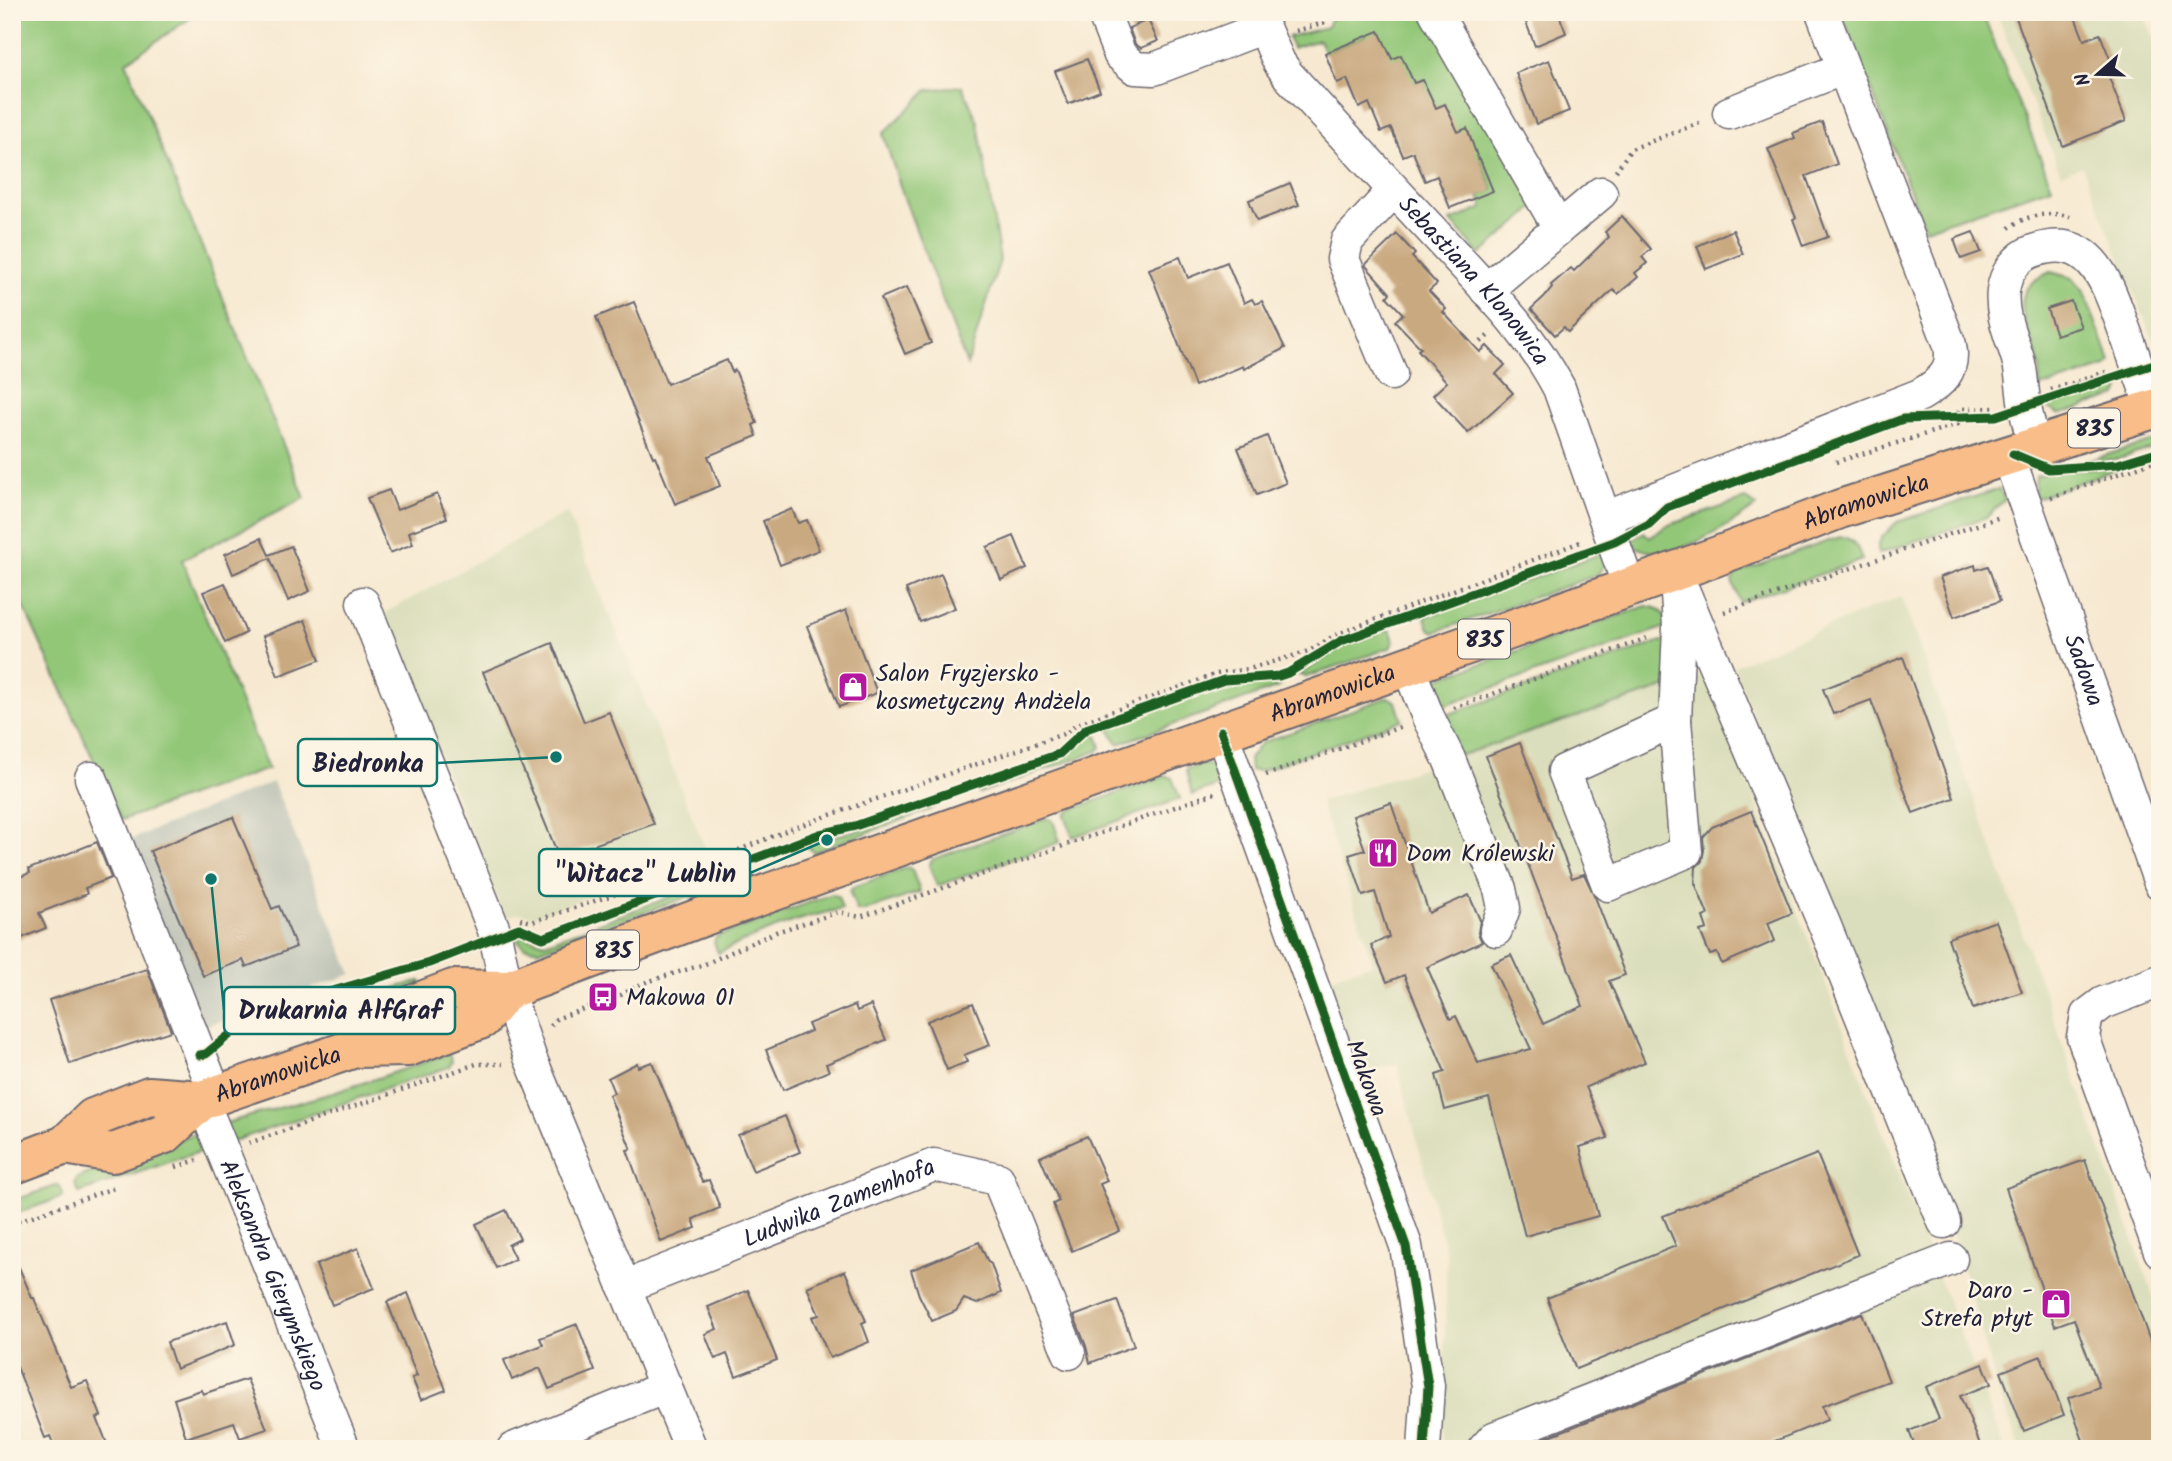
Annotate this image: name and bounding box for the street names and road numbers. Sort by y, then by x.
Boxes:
street label: Sebastiana Klonowica [1388,187,1559,374]
road number: 835 [2068,408,2120,448]
street label: Abramowicka [1797,464,1935,543]
road number: 835 [1458,620,1510,659]
street label: Sadowa [2052,629,2114,712]
street label: Abramowicka [1264,654,1401,735]
road number: 835 [587,931,639,970]
street label: Makowa [1334,1034,1398,1123]
street label: Abramowicka [210,1036,347,1115]
street label: Ludwika Zamenhofa [738,1148,941,1259]
street label: Aleksandra Gierymskiego [207,1154,337,1398]

